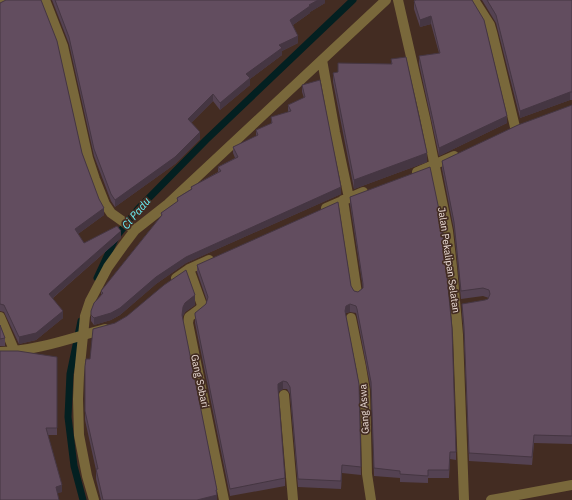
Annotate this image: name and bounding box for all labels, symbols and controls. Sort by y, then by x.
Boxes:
water label: Ci Padu [119,194,153,232]
street label: Jalan Pekalipan Selatan [435,206,463,314]
street label: Gang Sobari [188,353,212,409]
street label: Gang Aswa [356,383,372,434]

